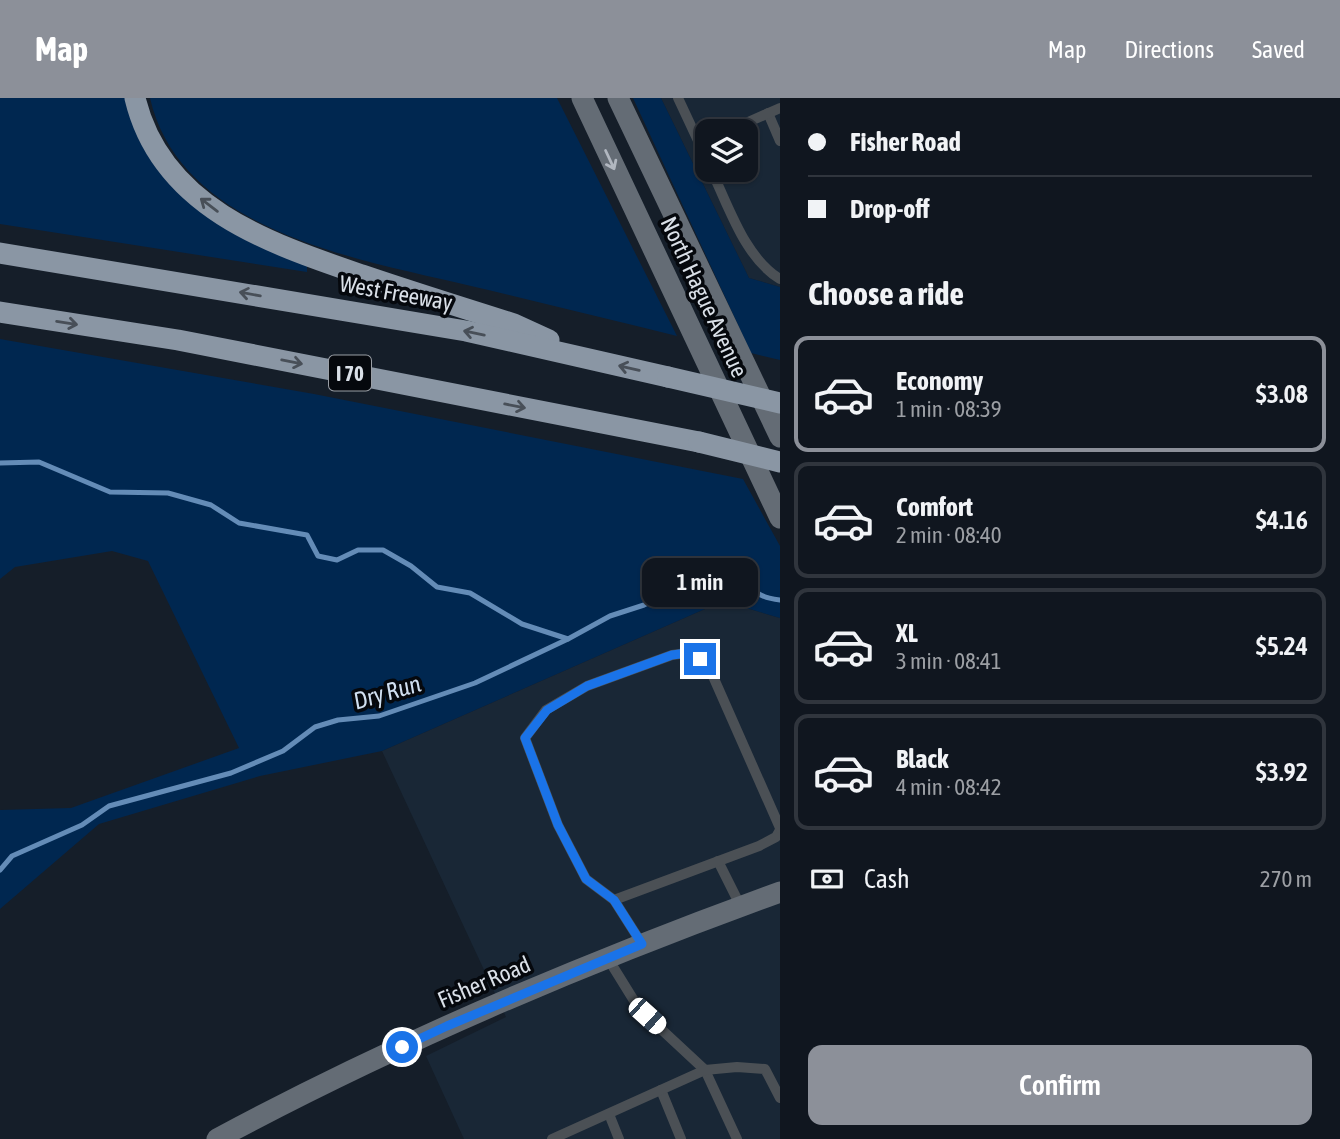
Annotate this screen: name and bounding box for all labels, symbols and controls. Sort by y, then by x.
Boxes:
text: Map [35,30,88,68]
text: Map [1048,36,1086,63]
text: Directions [1124,36,1214,63]
text: Saved [1252,36,1305,63]
map controls [695,119,758,182]
button: layers [695,119,758,182]
text: Fisher Road [850,127,961,157]
one-way arrow [604,149,618,170]
text: Drop-off [850,194,930,224]
one-way arrow [201,197,219,212]
street label: North Hague Avenue [655,213,753,381]
street label: West Freeway [338,270,454,316]
text: Choose a ride [808,275,964,312]
one-way arrow [239,287,262,300]
one-way arrow [56,317,78,330]
one-way arrow [463,326,486,340]
one-way arrow [280,355,303,369]
road number: I 70 [329,356,371,390]
one-way arrow [618,360,641,374]
icon: car [812,363,875,426]
text: Economy [896,366,983,396]
text: $3.08 [1256,379,1308,409]
text: 1 min · 08:39 [896,396,1002,422]
one-way arrow [503,399,526,413]
icon: car [812,489,875,552]
text: Comfort [896,492,973,522]
text: $4.16 [1256,505,1308,535]
text: 2 min · 08:40 [896,522,1002,548]
callout: 1 min [642,558,758,606]
text: 1 min [677,569,723,595]
icon: car [812,615,875,678]
text: XL [896,618,918,648]
text: $5.24 [1256,631,1308,661]
route end [684,643,716,675]
text: 3 min · 08:41 [896,648,1002,674]
water label: Dry Run [350,669,424,714]
icon: car [812,741,875,804]
text: Black [896,744,948,774]
text: $3.92 [1256,757,1308,787]
text: 4 min · 08:42 [896,774,1002,800]
icon: cash [808,860,846,898]
text: Cash [864,864,910,894]
text: 270 m [1260,866,1312,892]
street label: Fisher Road [434,951,534,1013]
car [625,994,670,1038]
route start [386,1031,418,1063]
button: Confirm [808,1045,1312,1125]

